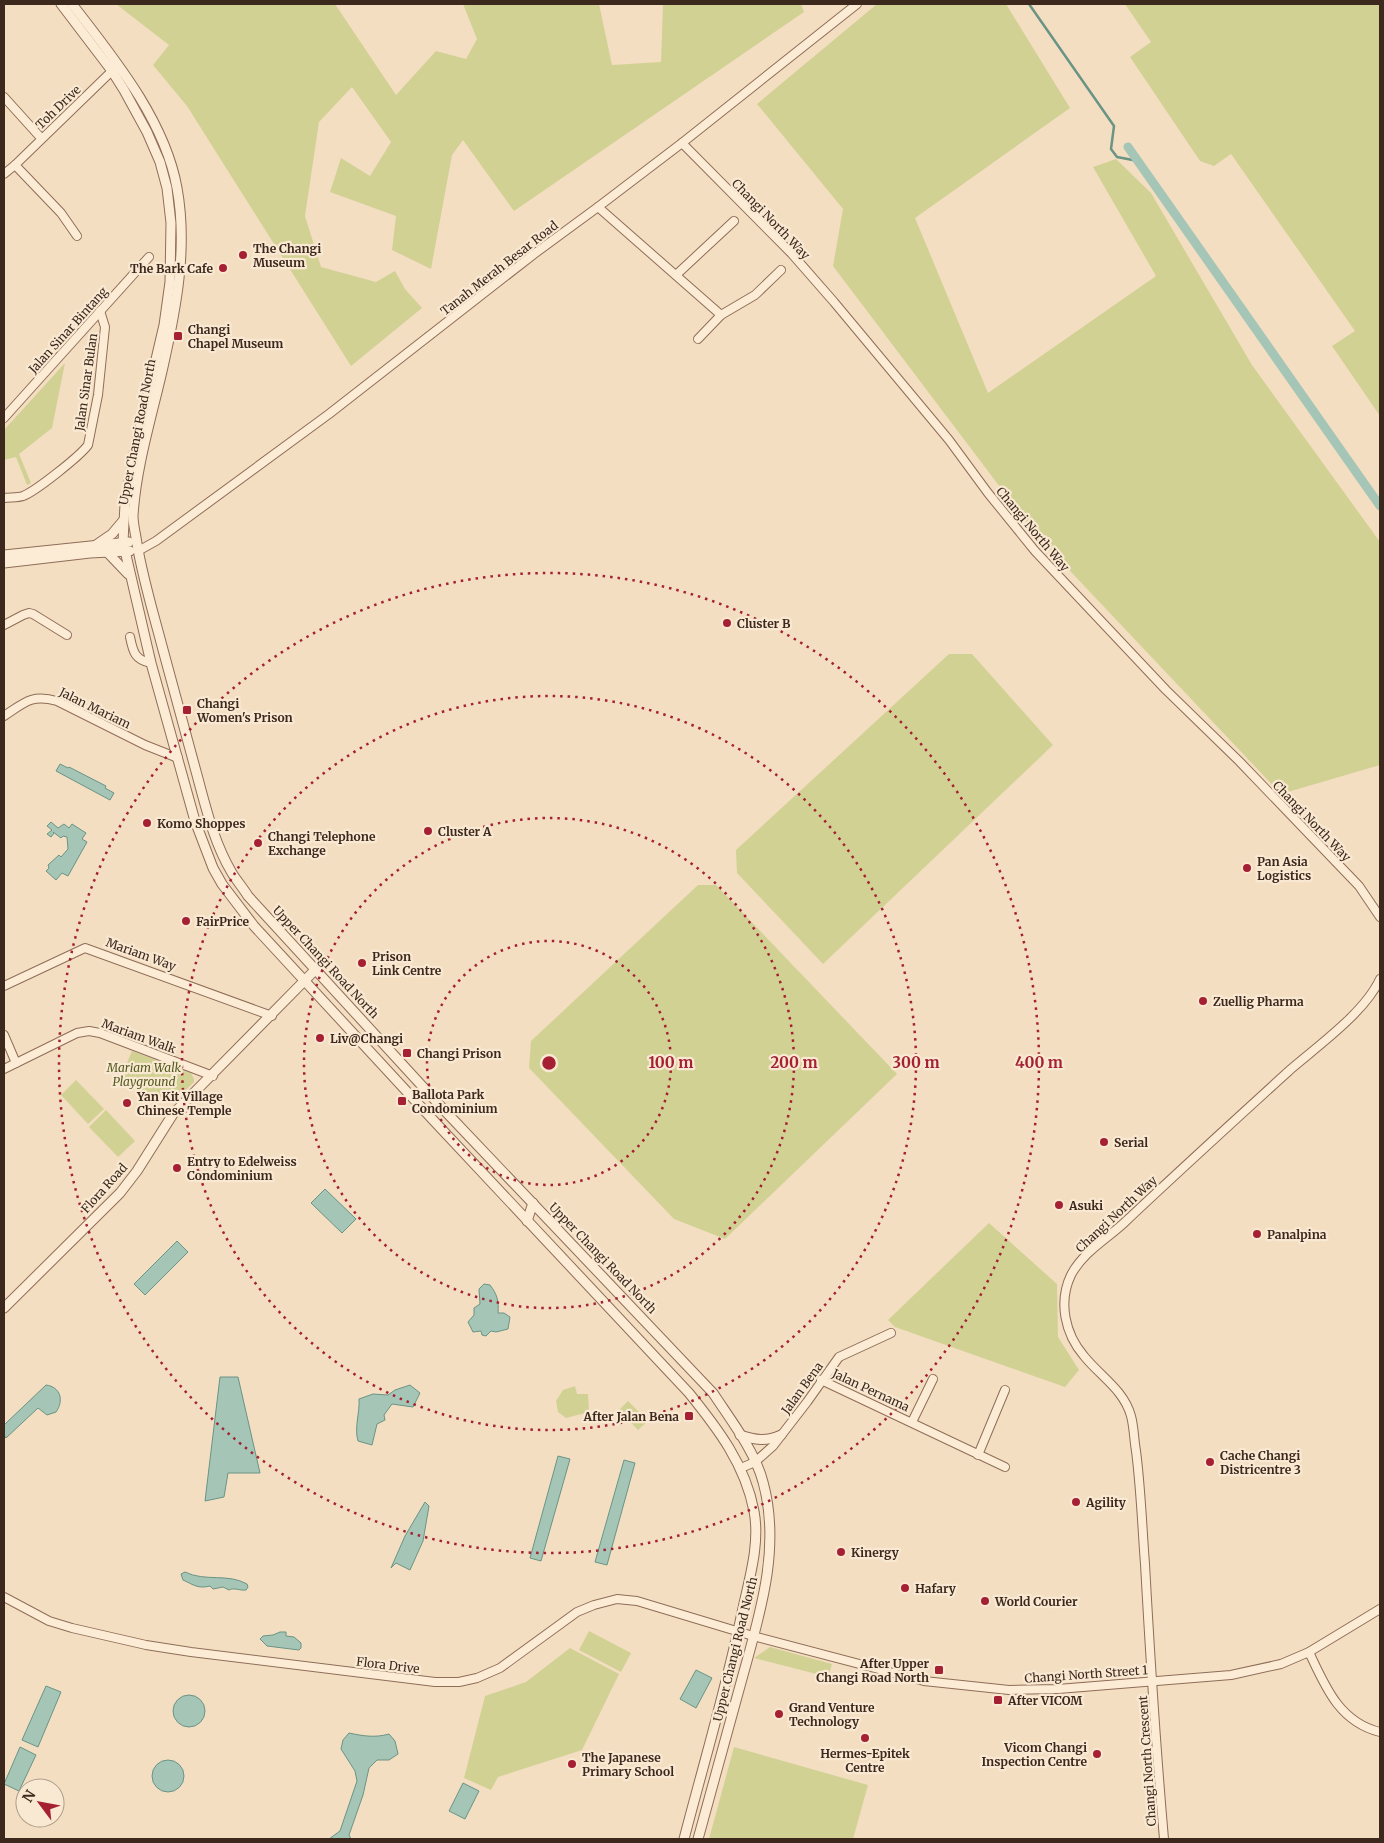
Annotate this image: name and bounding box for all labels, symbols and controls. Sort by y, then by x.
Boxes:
street label: Toh Drive [32,82,84,132]
street label: Changi North Way [729,176,813,262]
street label: Tanah Merah Besar Road [437,218,561,318]
place label: The Changi Museum [253,241,321,270]
marker: The Changi Museum [237,249,249,261]
place label: The Bark Cafe [130,261,213,276]
marker: The Bark Cafe [217,262,229,274]
street label: Jalan Sinar Bintang [25,283,111,377]
place label: Changi Chapel Museum [188,322,283,351]
marker: Changi Chapel Museum [172,330,184,342]
street label: Jalan Sinar Bulan [72,332,100,433]
street label: Upper Changi Road North [115,358,159,506]
street label: Changi North Way [993,484,1073,574]
place label: Cluster B [737,616,791,631]
marker: Cluster B [721,617,733,629]
street label: Jalan Mariam [56,684,133,732]
place label: Changi Women's Prison [196,696,293,725]
marker: Changi Women's Prison [181,704,193,716]
street label: Changi North Way [1270,778,1354,864]
place label: Komo Shoppes [157,816,245,831]
marker: Komo Shoppes [141,817,153,829]
place label: Cluster A [438,824,492,839]
marker: Cluster A [422,825,434,837]
place label: Changi Telephone Exchange [268,829,376,858]
marker: Changi Telephone Exchange [252,837,264,849]
place label: Pan Asia Logistics [1257,854,1311,883]
marker: Pan Asia Logistics [1241,862,1253,874]
street label: Upper Changi Road North [270,903,382,1021]
place label: FairPrice [196,914,250,929]
marker: FairPrice [180,915,192,927]
street label: Mariam Way [104,934,178,974]
place label: Prison Link Centre [372,949,442,978]
marker: Prison Link Centre [356,957,368,969]
place label: Zuellig Pharma [1213,994,1304,1009]
marker: Zuellig Pharma [1197,995,1209,1007]
street label: Mariam Walk [100,1016,179,1057]
place label: Liv@Changi [330,1031,403,1046]
marker: Liv@Changi [314,1032,326,1044]
place label: Changi Prison [417,1046,501,1061]
marker: Changi Prison [401,1047,413,1059]
text: 100 m [649,1053,693,1072]
text: 200 m [770,1053,818,1072]
text: 300 m [892,1053,940,1072]
text: 400 m [1015,1053,1063,1072]
centre of rings [540,1054,558,1072]
park label: Mariam Walk Playground [106,1060,182,1089]
place label: Ballota Park Condominium [412,1087,498,1116]
place label: Yan Kit Village Chinese Temple [136,1089,232,1118]
marker: Ballota Park Condominium [396,1095,408,1107]
marker: Yan Kit Village Chinese Temple [121,1097,133,1109]
place label: Serial [1114,1135,1148,1150]
marker: Serial [1098,1136,1110,1148]
place label: Entry to Edelweiss Condominium [187,1154,297,1183]
street label: Flora Road [78,1160,130,1216]
marker: Entry to Edelweiss Condominium [171,1162,183,1174]
street label: Changi North Way [1072,1172,1160,1256]
place label: Asuki [1068,1198,1103,1213]
street label: Upper Changi Road North [546,1199,660,1317]
marker: Asuki [1053,1199,1065,1211]
place label: Panalpina [1267,1227,1327,1242]
marker: Panalpina [1251,1228,1263,1240]
street label: Jalan Bena [778,1359,826,1418]
street label: Jalan Pernama [829,1365,913,1415]
place label: After Jalan Bena [582,1409,679,1424]
marker: After Jalan Bena [683,1410,695,1422]
place label: Cache Changi Districentre 3 [1220,1448,1301,1477]
marker: Cache Changi Districentre 3 [1204,1456,1216,1468]
place label: Agility [1085,1495,1127,1510]
marker: Agility [1070,1496,1082,1508]
place label: Kinergy [851,1545,900,1560]
marker: Kinergy [835,1546,847,1558]
street label: Upper Changi Road North [710,1575,760,1723]
place label: Hafary [915,1581,957,1596]
marker: Hafary [899,1582,911,1594]
place label: World Courier [994,1594,1078,1609]
marker: World Courier [979,1595,991,1607]
street label: Flora Drive [355,1654,421,1676]
place label: After Upper Changi Road North [816,1656,929,1685]
street label: Changi North Street 1 [1024,1662,1149,1686]
marker: After Upper Changi Road North [933,1664,945,1676]
place label: After VICOM [1007,1693,1083,1708]
marker: After VICOM [992,1694,1004,1706]
street label: Changi North Crescent [1135,1695,1159,1827]
place label: Grand Venture Technology [789,1700,875,1729]
marker: Grand Venture Technology [773,1708,785,1720]
marker: Hermes-Epitek Centre [859,1732,871,1744]
place label: Vicom Changi Inspection Centre [981,1740,1087,1769]
place label: Hermes-Epitek Centre [820,1746,910,1775]
marker: Vicom Changi Inspection Centre [1091,1748,1103,1760]
place label: The Japanese Primary School [582,1750,674,1779]
marker: The Japanese Primary School [566,1758,578,1770]
north arrow [15,1778,65,1828]
text: N [18,1787,40,1806]

